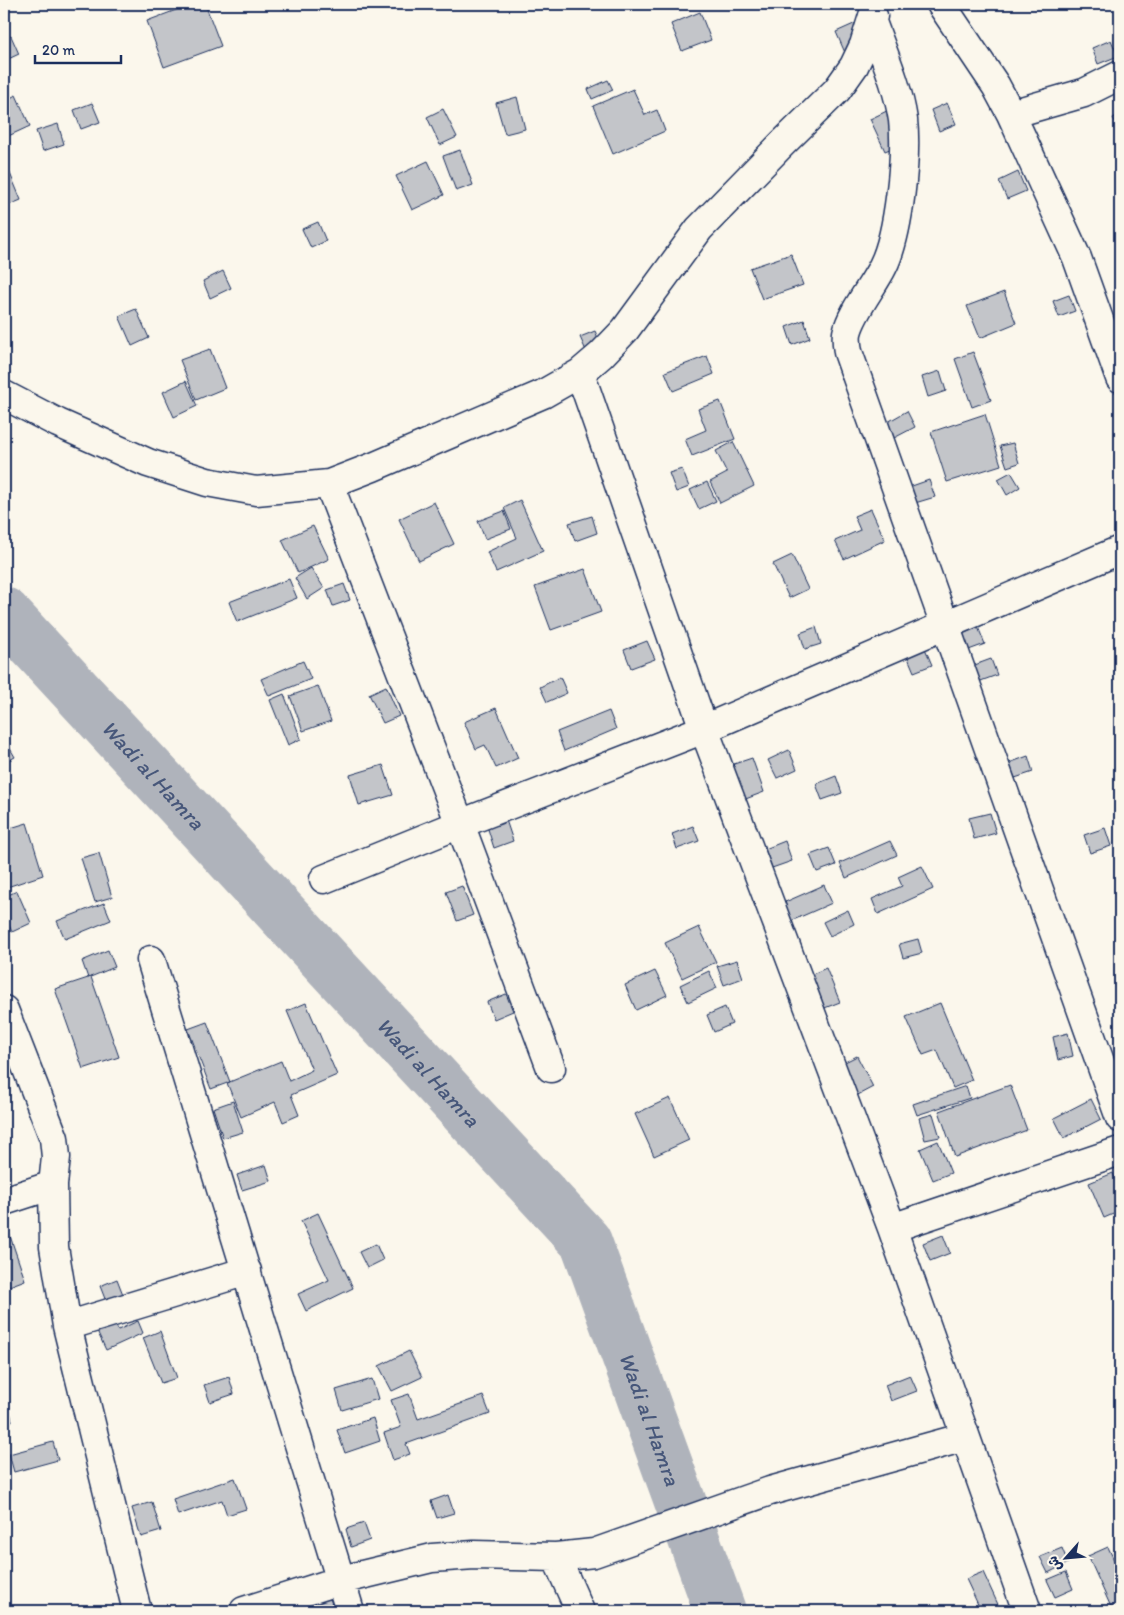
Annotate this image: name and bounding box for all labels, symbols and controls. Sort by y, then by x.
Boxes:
scale bar [35,32,121,64]
text: 20 m [42,41,76,59]
water label: Wadi al Hamra [96,714,211,836]
water label: Wadi al Hamra [371,1012,486,1133]
water label: Wadi al Hamra [613,1349,687,1490]
north arrow [1042,1532,1092,1582]
text: ش [1044,1553,1066,1574]

